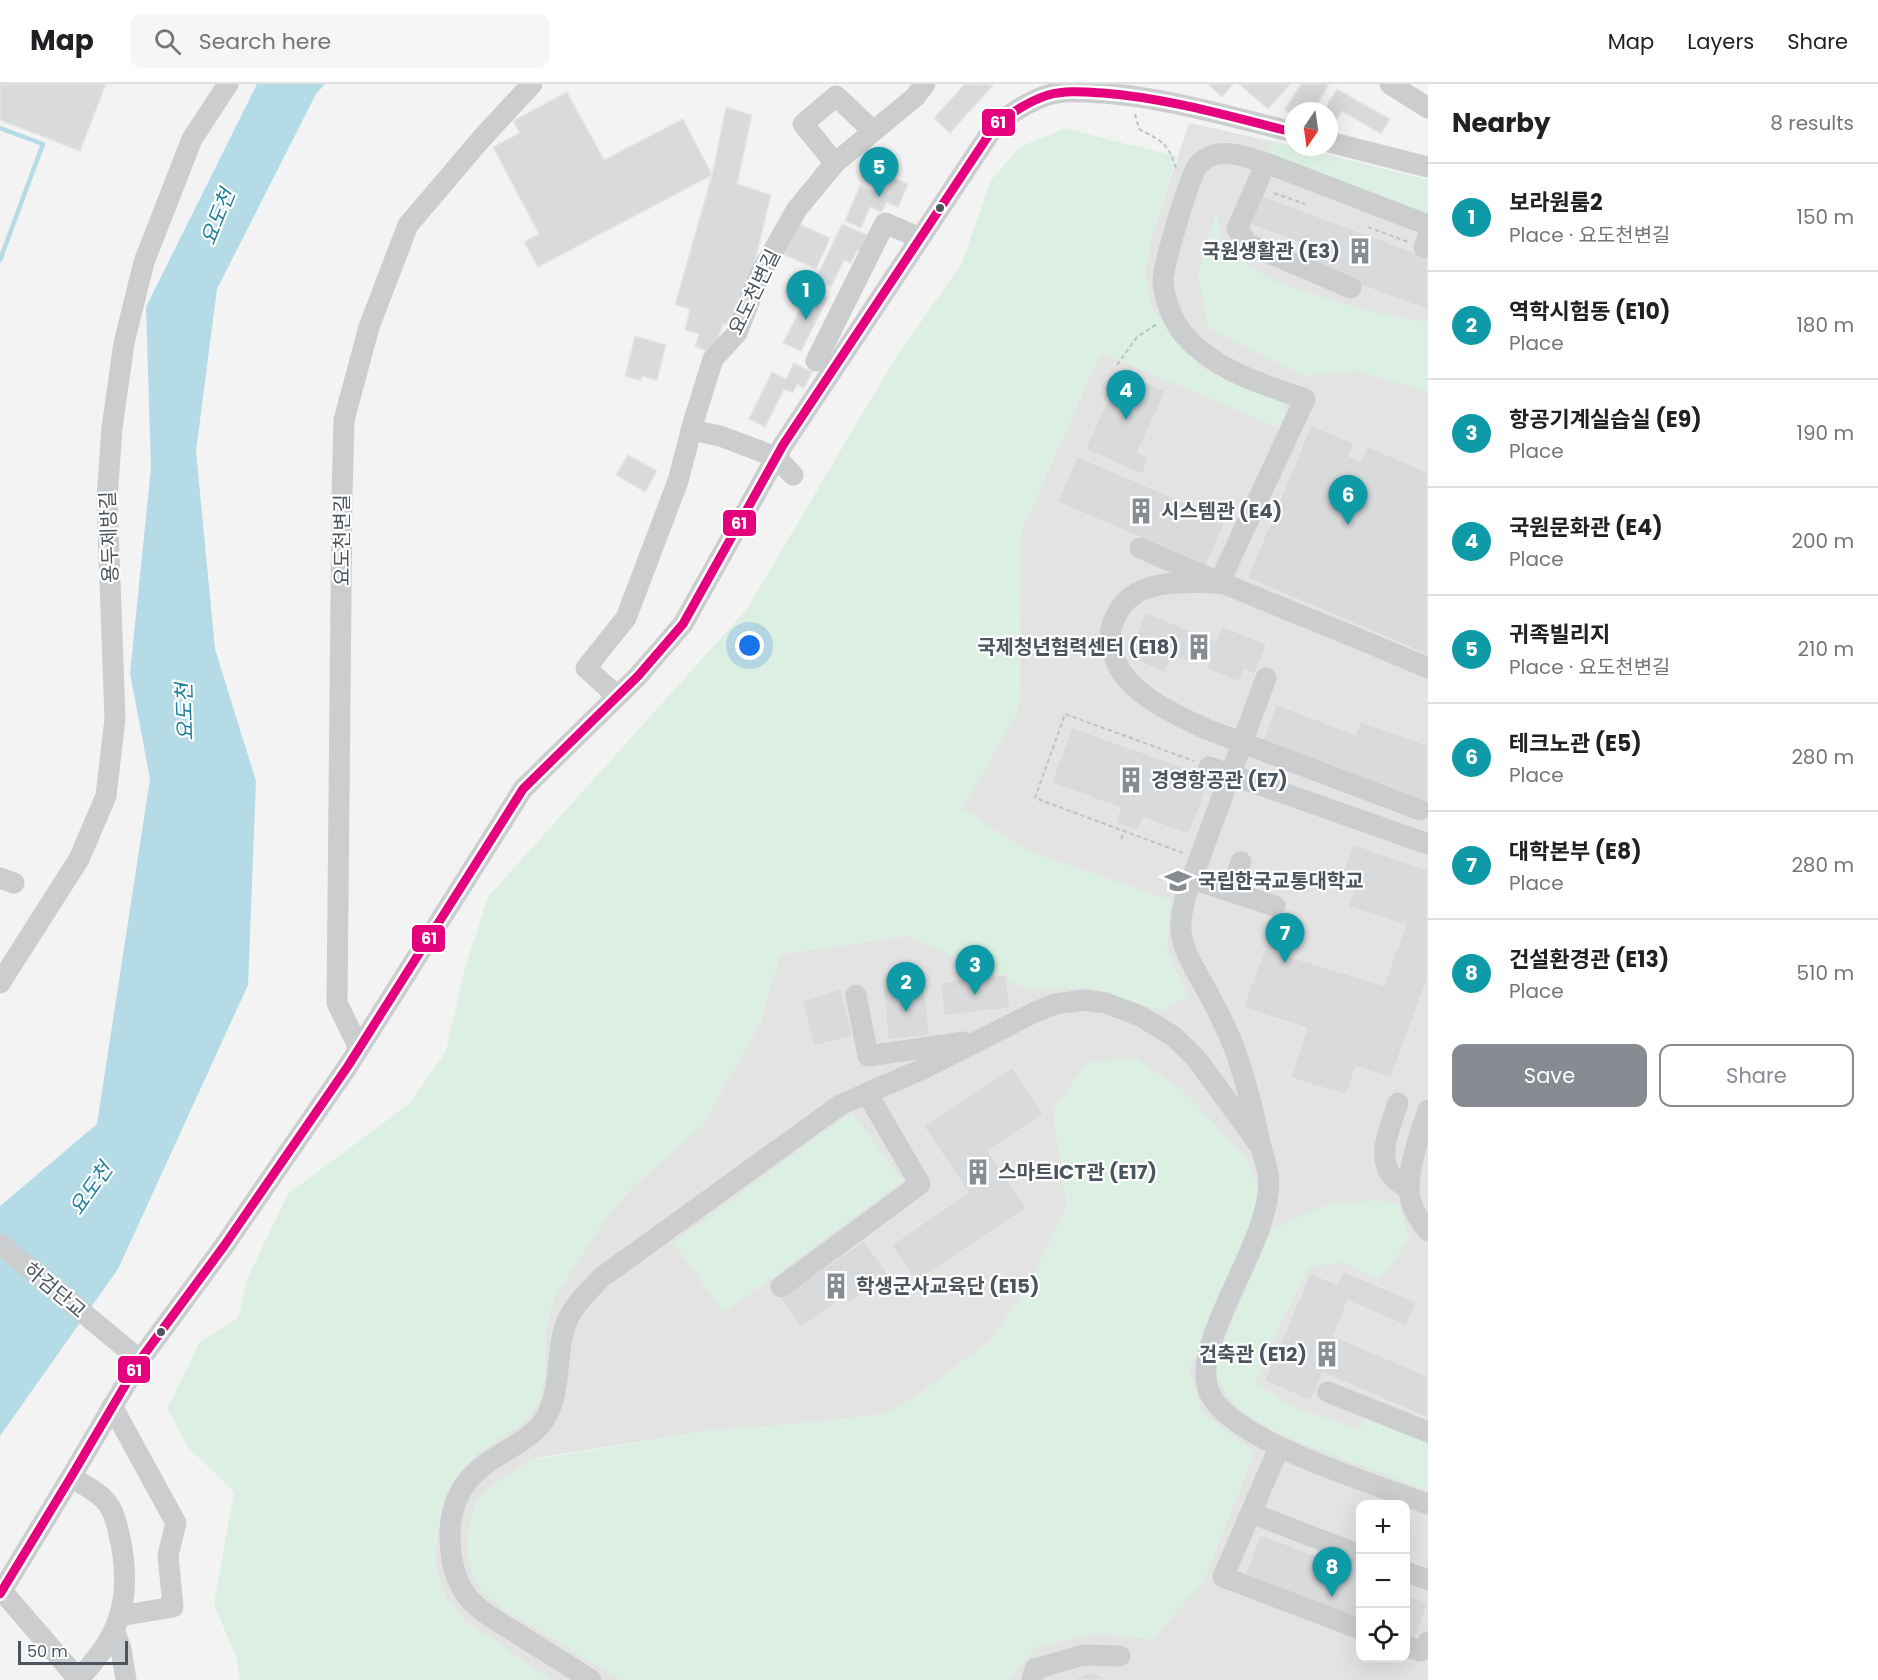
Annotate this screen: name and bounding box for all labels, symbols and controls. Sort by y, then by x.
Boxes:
search box [130,14,550,68]
text: Map [30,21,94,60]
icon: search [151,25,184,58]
text: Search here [199,26,331,57]
text: Map [1608,27,1654,56]
text: Layers [1687,27,1754,56]
text: Share [1787,27,1848,56]
north arrow [1284,102,1338,156]
text: Nearby [1452,105,1550,141]
line badge: 61 [981,108,1016,137]
text: 8 results [1770,109,1854,137]
text: 61 [990,111,1006,134]
pin: 5 [860,147,898,197]
water label: 요도천 [193,182,243,249]
text: 보라원룸2 [1509,187,1603,218]
unlabelled marker [934,202,946,214]
text: 1 [1468,203,1475,231]
text: 150 m [1797,203,1854,231]
text: Place · 요도천변길 [1509,221,1670,249]
building icon: 국원생활관 (E3) [1345,236,1375,266]
place label: 국원생활관 (E3) [1202,237,1340,265]
street label: 요도천변길 [721,245,787,339]
pin: 1 [786,270,826,320]
text: 역학시험동 (E10) [1509,296,1670,327]
text: 2 [1466,311,1477,339]
text: 180 m [1796,311,1854,339]
text: Place [1509,329,1564,357]
pin: 4 [1106,370,1146,420]
text: 항공기계실습실 (E9) [1509,404,1702,435]
text: 3 [1465,419,1478,447]
text: 190 m [1797,419,1854,447]
text: Place [1509,437,1564,465]
pin: 6 [1328,476,1368,525]
street label: 용두제방길 [93,491,125,583]
street label: 요도천변길 [328,494,356,586]
building icon: 시스템관 (E4) [1126,496,1156,526]
place label: 시스템관 (E4) [1161,497,1282,525]
line badge: 61 [722,509,757,537]
text: 61 [731,512,747,535]
text: 국원문화관 (E4) [1509,512,1663,543]
text: 4 [1465,527,1478,555]
text: 200 m [1791,527,1854,555]
text: Place [1509,545,1564,573]
text: 귀족빌리지 [1509,619,1610,650]
your location [735,631,764,660]
building icon: 국제청년협력센터 (E18) [1184,632,1214,662]
place label: 국제청년협력센터 (E18) [977,633,1179,661]
text: 5 [1465,635,1478,663]
text: 210 m [1798,635,1854,663]
text: Place · 요도천변길 [1509,653,1670,681]
water label: 요도천 [169,680,200,741]
text: 테크노관 (E5) [1509,728,1642,759]
text: 6 [1465,743,1478,771]
text: 280 m [1791,743,1854,771]
text: Place [1509,761,1564,789]
building icon: 경영항공관 (E7) [1116,765,1146,795]
place label: 경영항공관 (E7) [1151,766,1288,794]
text: 대학본부 (E8) [1509,836,1642,867]
text: 7 [1466,851,1477,879]
text: 280 m [1791,851,1854,879]
school or university icon: 국립한국교통대학교 [1163,866,1193,896]
place label: 국립한국교통대학교 [1198,867,1364,895]
text: Place [1509,869,1564,897]
pin: 7 [1266,914,1304,963]
line badge: 61 [411,924,446,953]
text: 61 [421,927,437,950]
text: 건설환경관 (E13) [1509,944,1669,975]
pin: 3 [956,946,994,995]
text: 8 [1465,959,1478,987]
text: 510 m [1797,959,1854,987]
pin: 2 [886,962,926,1012]
text: Place [1509,977,1564,1005]
button: Save [1452,1044,1647,1107]
button: Share [1659,1044,1854,1107]
water label: 요도천 [62,1154,121,1221]
building icon: 스마트ICT관 (E17) [963,1157,993,1187]
place label: 스마트ICT관 (E17) [998,1158,1157,1186]
street label: 하검단교 [18,1256,92,1324]
building icon: 학생군사교육단 (E15) [821,1271,851,1301]
place label: 학생군사교육단 (E15) [856,1272,1039,1300]
unlabelled marker [155,1326,167,1338]
building icon: 건축관 (E12) [1312,1339,1342,1369]
place label: 건축관 (E12) [1199,1340,1307,1368]
line badge: 61 [117,1355,151,1384]
text: 61 [126,1359,142,1382]
map controls [1356,1500,1410,1662]
button: + [1356,1500,1410,1554]
pin: 8 [1312,1548,1352,1597]
button: − [1356,1554,1410,1608]
button: locate [1356,1608,1410,1662]
scale bar [18,1638,128,1666]
text: 50 m [27,1640,68,1663]

